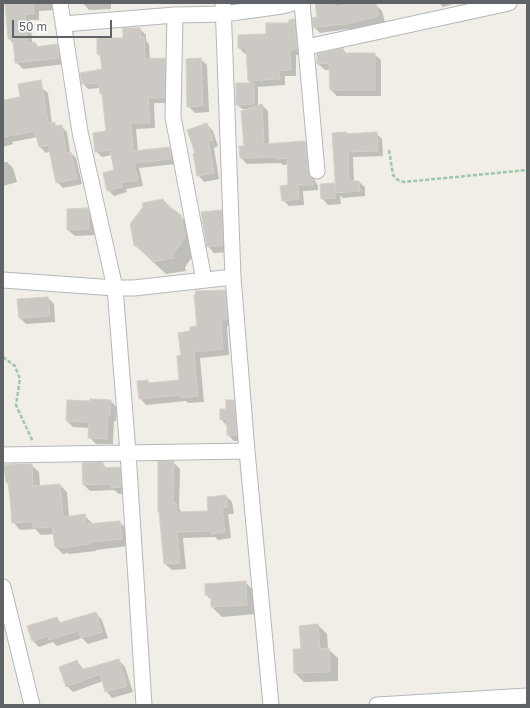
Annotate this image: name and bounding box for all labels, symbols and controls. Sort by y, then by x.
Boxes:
scale bar [14,12,114,38]
text: 50 m [19,19,47,34]

